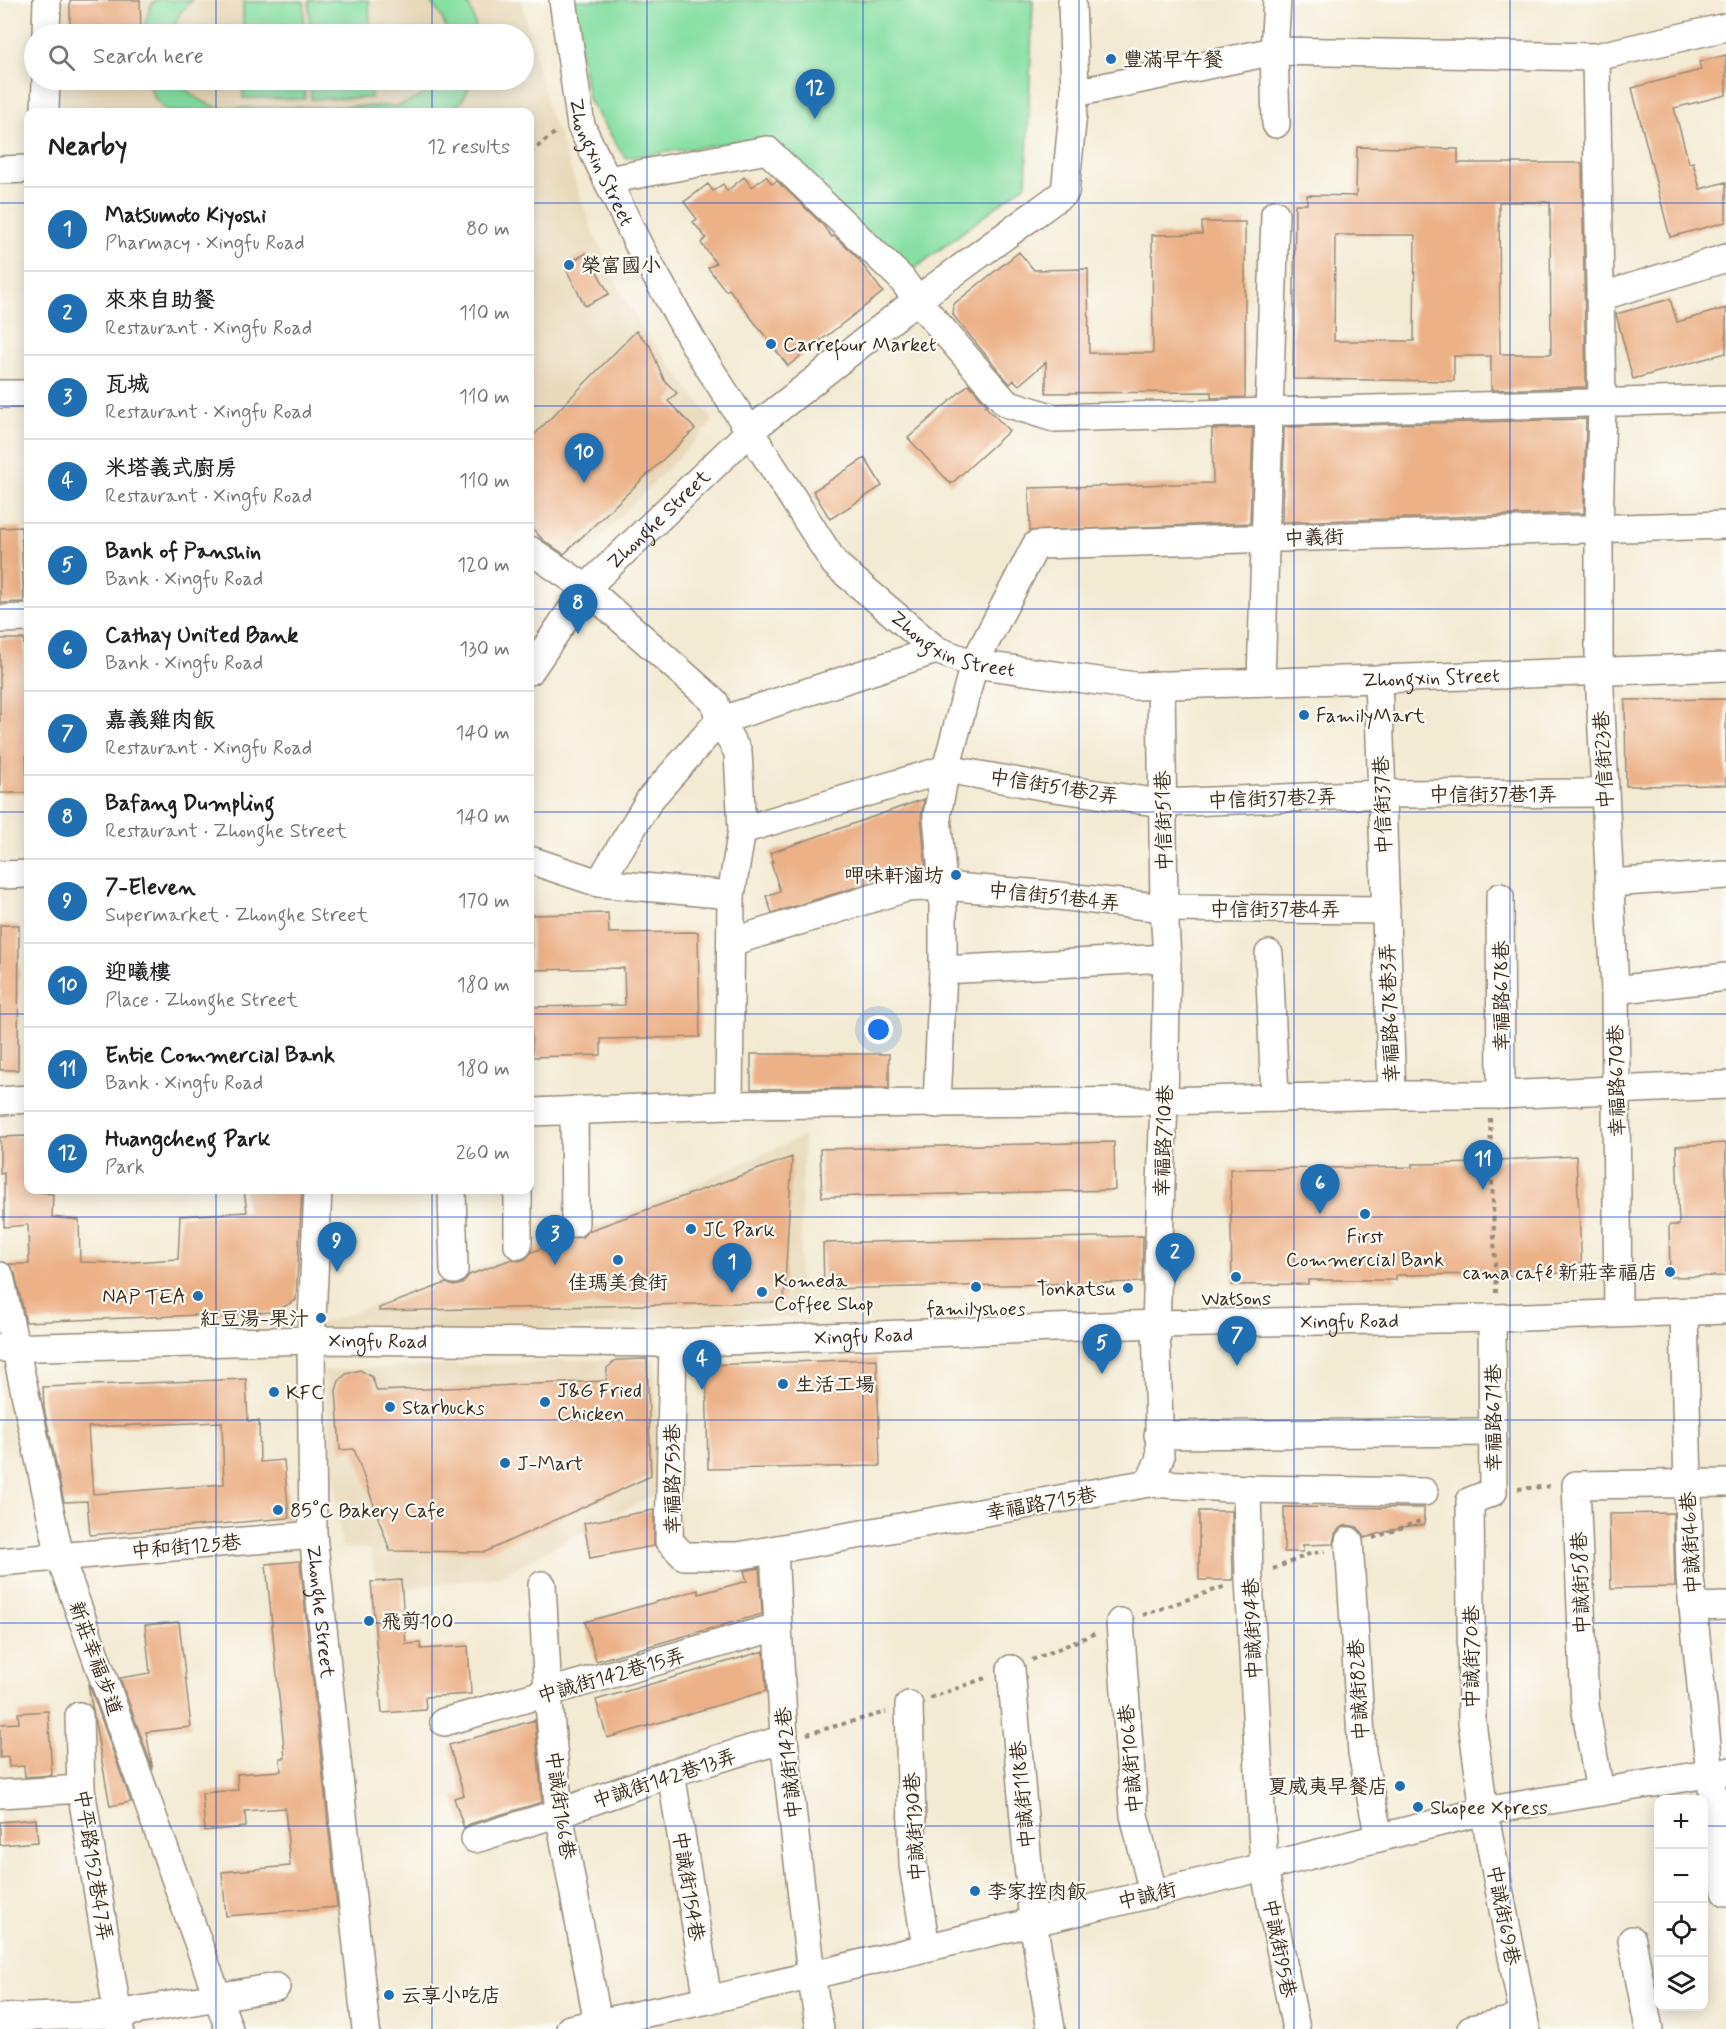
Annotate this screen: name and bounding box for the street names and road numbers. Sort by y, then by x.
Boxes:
street label: Zhongxin Street [562,97,639,231]
street label: Zhonghe Street [602,464,717,576]
street label: 中義街 [1284,524,1345,553]
street label: Zhongxin Street [884,605,1017,684]
street label: Zhongxin Street [1362,663,1500,695]
street label: 中信街23巷 [1588,709,1621,810]
street label: 中信街37巷 [1368,754,1399,855]
street label: 中信街51巷2弄 [987,764,1120,811]
street label: 中信街51巷 [1150,769,1179,872]
street label: 中信街37巷1弄 [1429,782,1557,809]
street label: 中信街37巷2弄 [1207,784,1337,815]
street label: 中信街51巷4弄 [987,877,1121,918]
street label: 中信街37巷4弄 [1210,897,1340,924]
street label: 幸福路678巷 [1489,939,1516,1052]
street label: 幸福路678巷3弄 [1375,942,1406,1083]
street label: 幸福路670巷 [1603,1024,1632,1137]
street label: 幸福路710巷 [1149,1083,1180,1198]
street label: Xingfu Road [1300,1308,1399,1337]
street label: Xingfu Road [814,1322,914,1352]
street label: Xingfu Road [328,1328,427,1356]
street label: 幸福路671巷 [1481,1363,1508,1472]
street label: 幸福路753巷 [660,1423,687,1534]
street label: 幸福路715巷 [984,1481,1100,1527]
street label: 中誠街46巷 [1675,1490,1708,1595]
street label: 中和街125巷 [130,1529,243,1566]
street label: 中誠街58巷 [1566,1530,1597,1635]
street label: Zhonghe Street [299,1544,340,1680]
street label: 中誠街94巷 [1238,1577,1269,1680]
street label: 新莊幸福步道 [61,1598,128,1720]
street label: 中誠街70巷 [1459,1604,1486,1709]
street label: 中誠街82巷 [1343,1637,1376,1741]
street label: 中誠街142巷15弄 [534,1642,688,1710]
street label: 中誠街106巷 [1113,1702,1150,1815]
street label: 中誠街142巷 [770,1704,809,1820]
street label: 中誠街118巷 [1005,1739,1042,1850]
street label: 中誠街142巷13弄 [589,1743,740,1816]
street label: 中誠街166巷 [539,1749,581,1862]
street label: 中誠街130巷 [899,1771,932,1882]
street label: 中平路152巷47弄 [67,1787,118,1943]
street label: 中誠街154巷 [665,1829,710,1944]
street label: 中誠街69巷 [1480,1863,1526,1969]
street label: 中誠街 [1115,1877,1180,1916]
street label: 中誠街95巷 [1256,1896,1302,2001]

